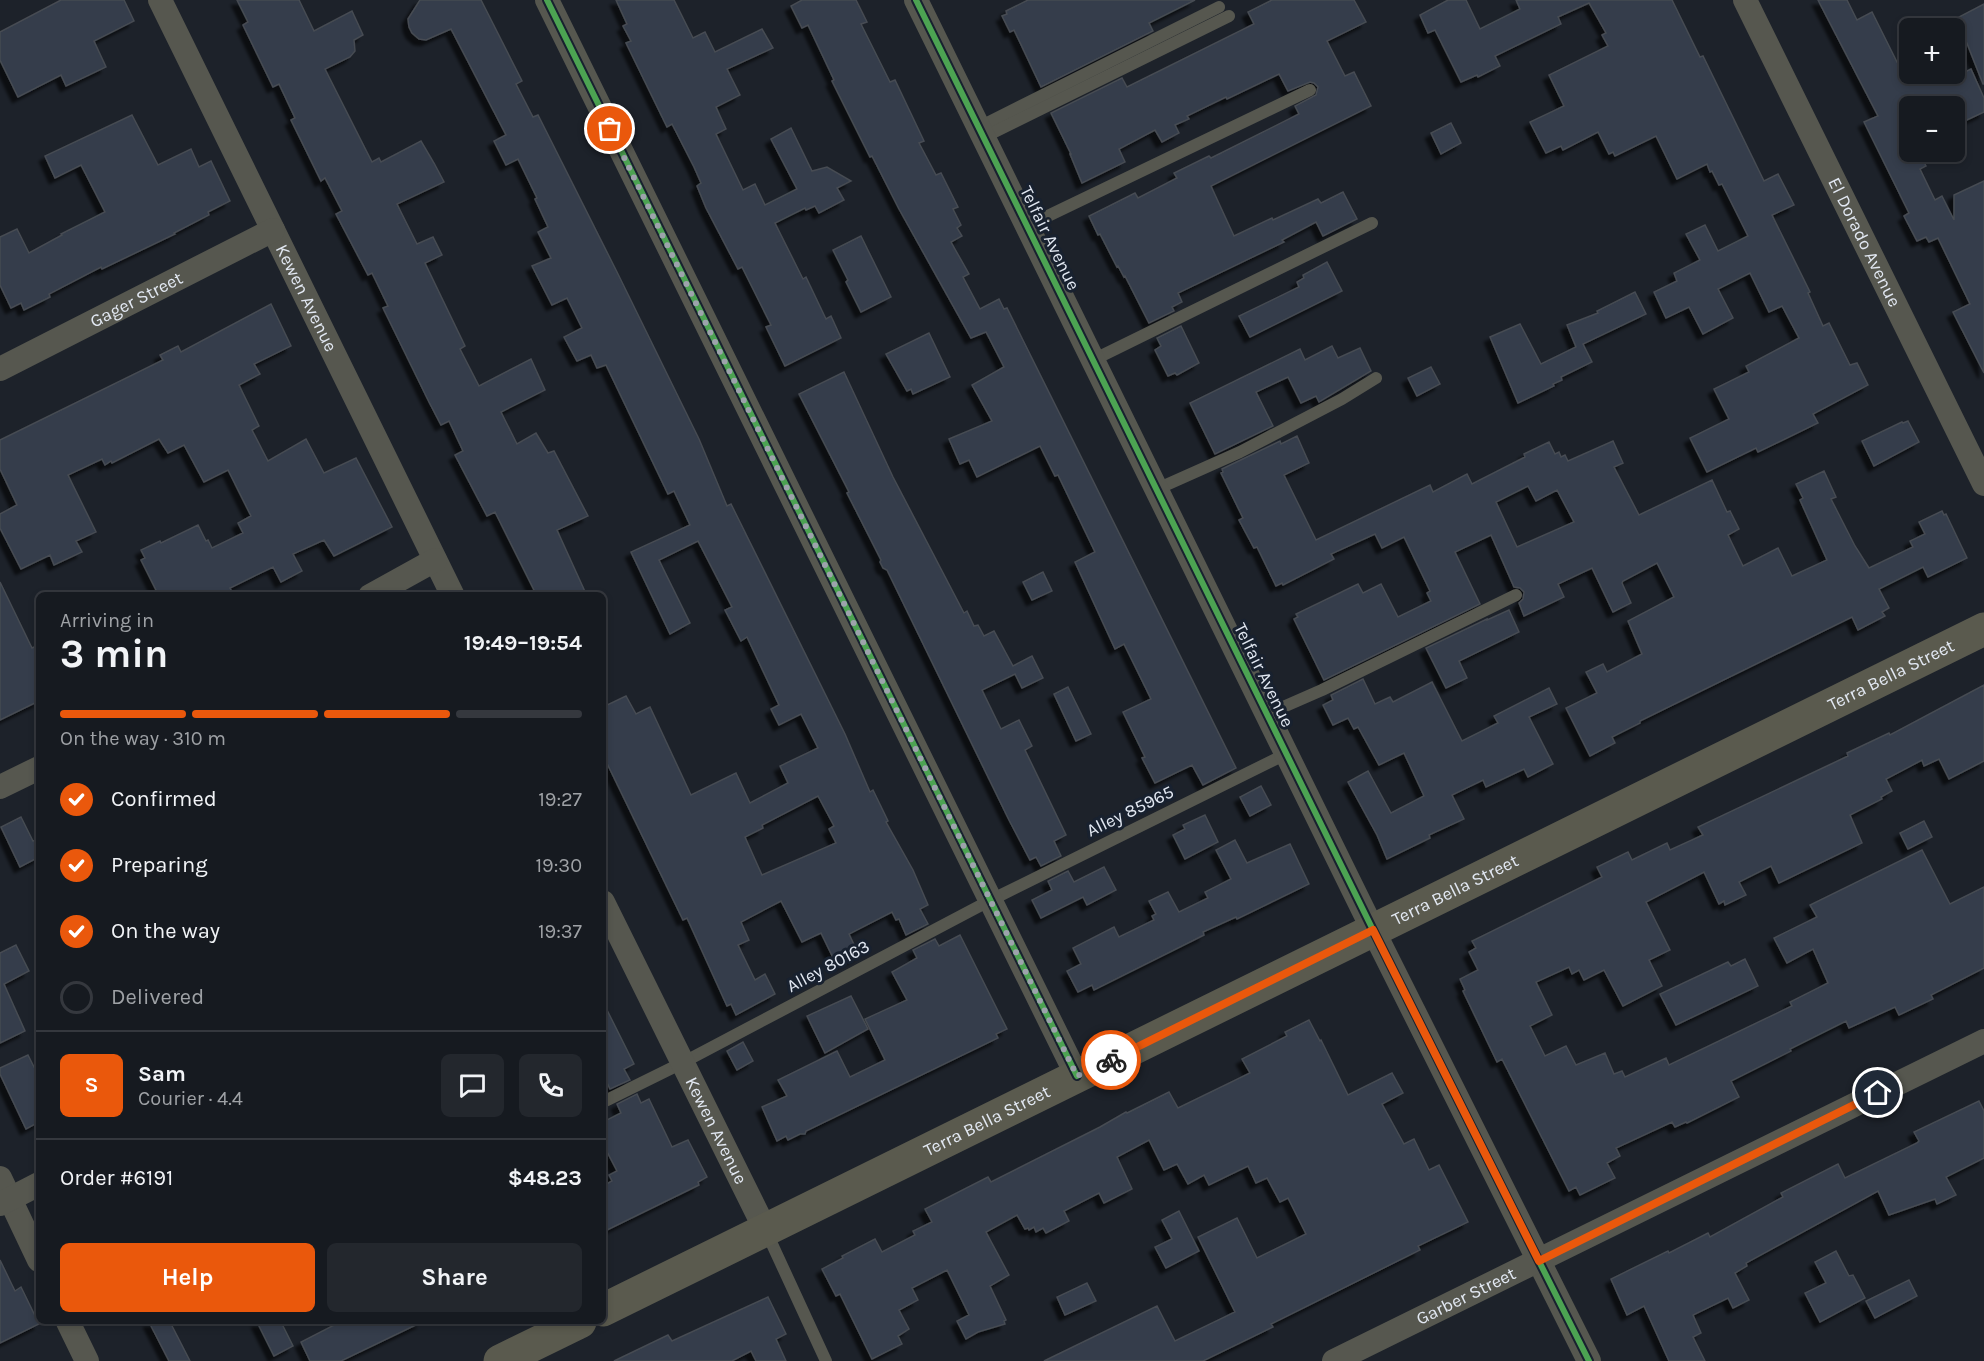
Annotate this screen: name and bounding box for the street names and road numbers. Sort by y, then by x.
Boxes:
street label: El Dorado Avenue [1823,174,1906,310]
street label: Telfair Avenue [1015,182,1085,294]
street label: Kewen Avenue [271,241,342,355]
street label: Gager Street [86,267,187,332]
street label: Telfair Avenue [1229,619,1299,731]
street label: Terra Bella Street [1824,634,1958,715]
street label: Alley 85965 [1083,780,1177,842]
street label: Terra Bella Street [1388,849,1522,930]
street label: Alley 80163 [783,935,873,997]
street label: Kewen Avenue [680,1073,752,1188]
street label: Terra Bella Street [920,1080,1054,1161]
street label: Garber Street [1412,1262,1519,1330]

